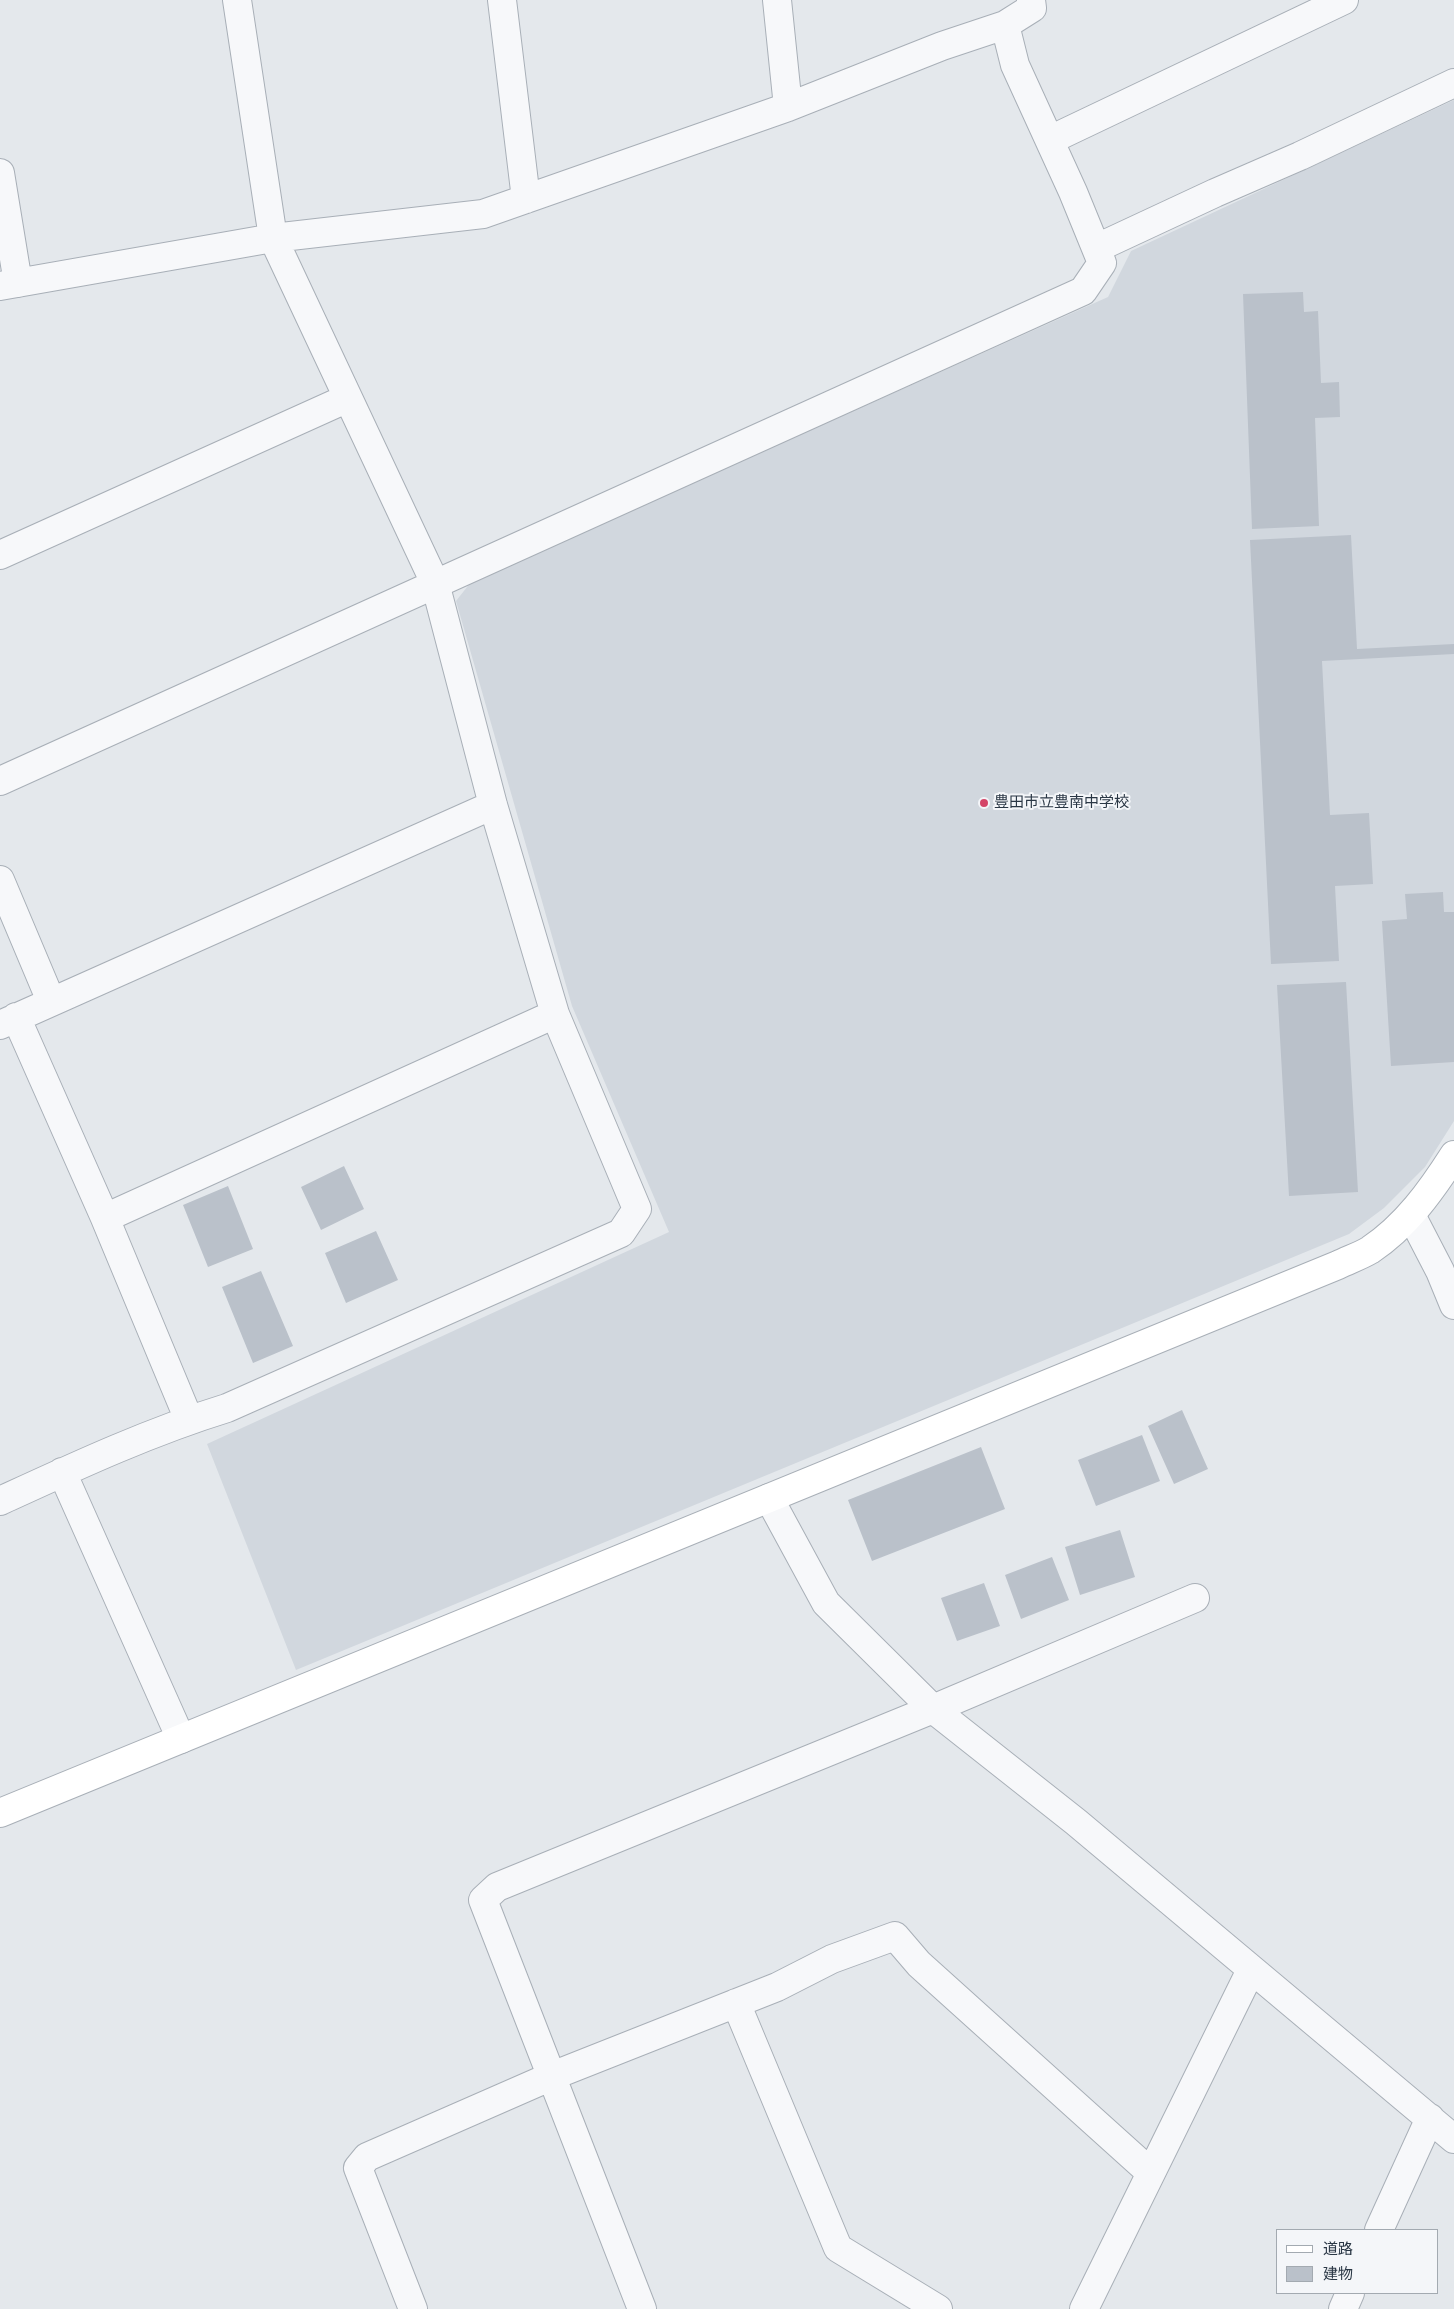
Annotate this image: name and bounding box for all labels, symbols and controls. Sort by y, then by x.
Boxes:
place label: 豊田市立豊南中学校 [994,794,1129,812]
marker: 豊田市立豊南中学校 [978,797,990,809]
legend [1276,2229,1439,2294]
text: 道路 [1323,2238,1353,2260]
text: 建物 [1323,2263,1353,2285]

